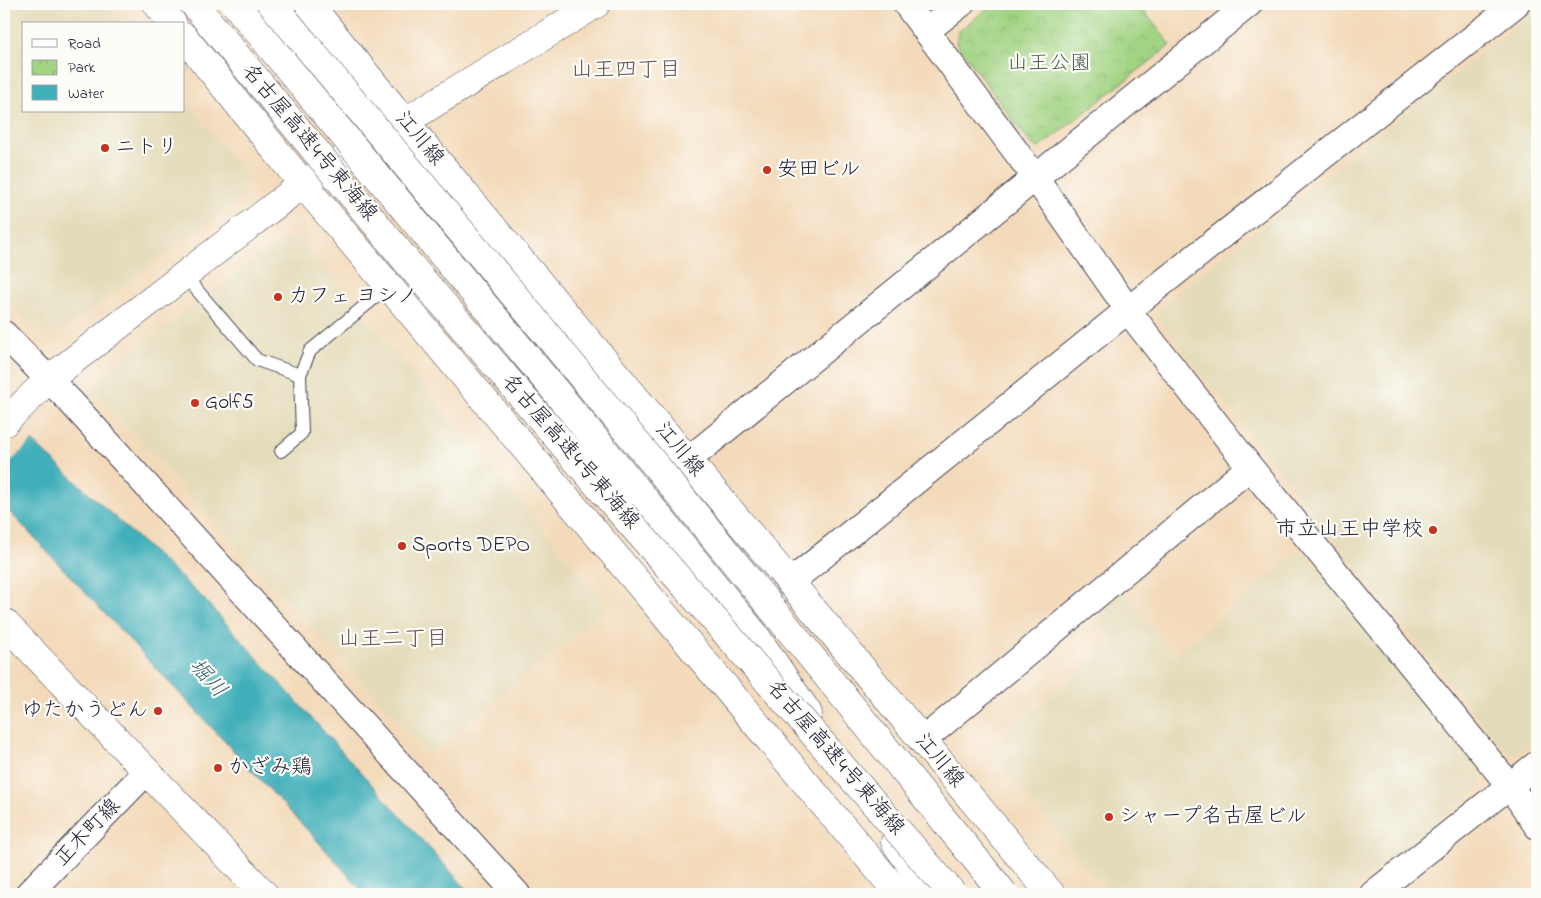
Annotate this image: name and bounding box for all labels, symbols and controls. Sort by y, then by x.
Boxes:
legend [22,22,185,112]
text: Road [68,33,101,55]
park label: 山王公園 [1007,49,1091,79]
district label: 山王四丁目 [571,55,681,87]
text: Park [68,57,96,79]
street label: 名古屋高速4号東海線 [234,58,384,228]
text: Water [68,83,104,105]
street label: 江川線 [387,105,451,173]
place label: ニトリ [115,133,178,163]
marker: ニトリ [99,142,111,154]
place label: 安田ビル [777,155,861,185]
marker: 安田ビル [761,164,773,176]
place label: カフェ ヨシノ [288,282,418,312]
marker: カフェ ヨシノ [272,291,284,303]
street label: 名古屋高速4号東海線 [494,368,646,536]
place label: Golf5 [205,388,254,418]
marker: Golf5 [189,397,201,409]
street label: 江川線 [647,416,711,484]
place label: 市立山王中学校 [1276,515,1423,545]
marker: 市立山王中学校 [1427,524,1439,536]
place label: Sports DEPO [412,531,530,561]
marker: Sports DEPO [396,540,408,552]
district label: 山王二丁目 [338,624,448,656]
water label: 堀川 [180,652,234,706]
street label: 名古屋高速4号東海線 [759,674,911,842]
place label: ゆたかうどん [22,696,148,726]
marker: ゆたかうどん [152,705,164,717]
street label: 江川線 [907,727,971,795]
place label: かざみ鶏 [228,753,312,783]
marker: かざみ鶏 [212,762,224,774]
street label: 正木町線 [48,792,128,874]
place label: シャープ名古屋ビル [1119,802,1307,832]
marker: シャープ名古屋ビル [1103,811,1115,823]

